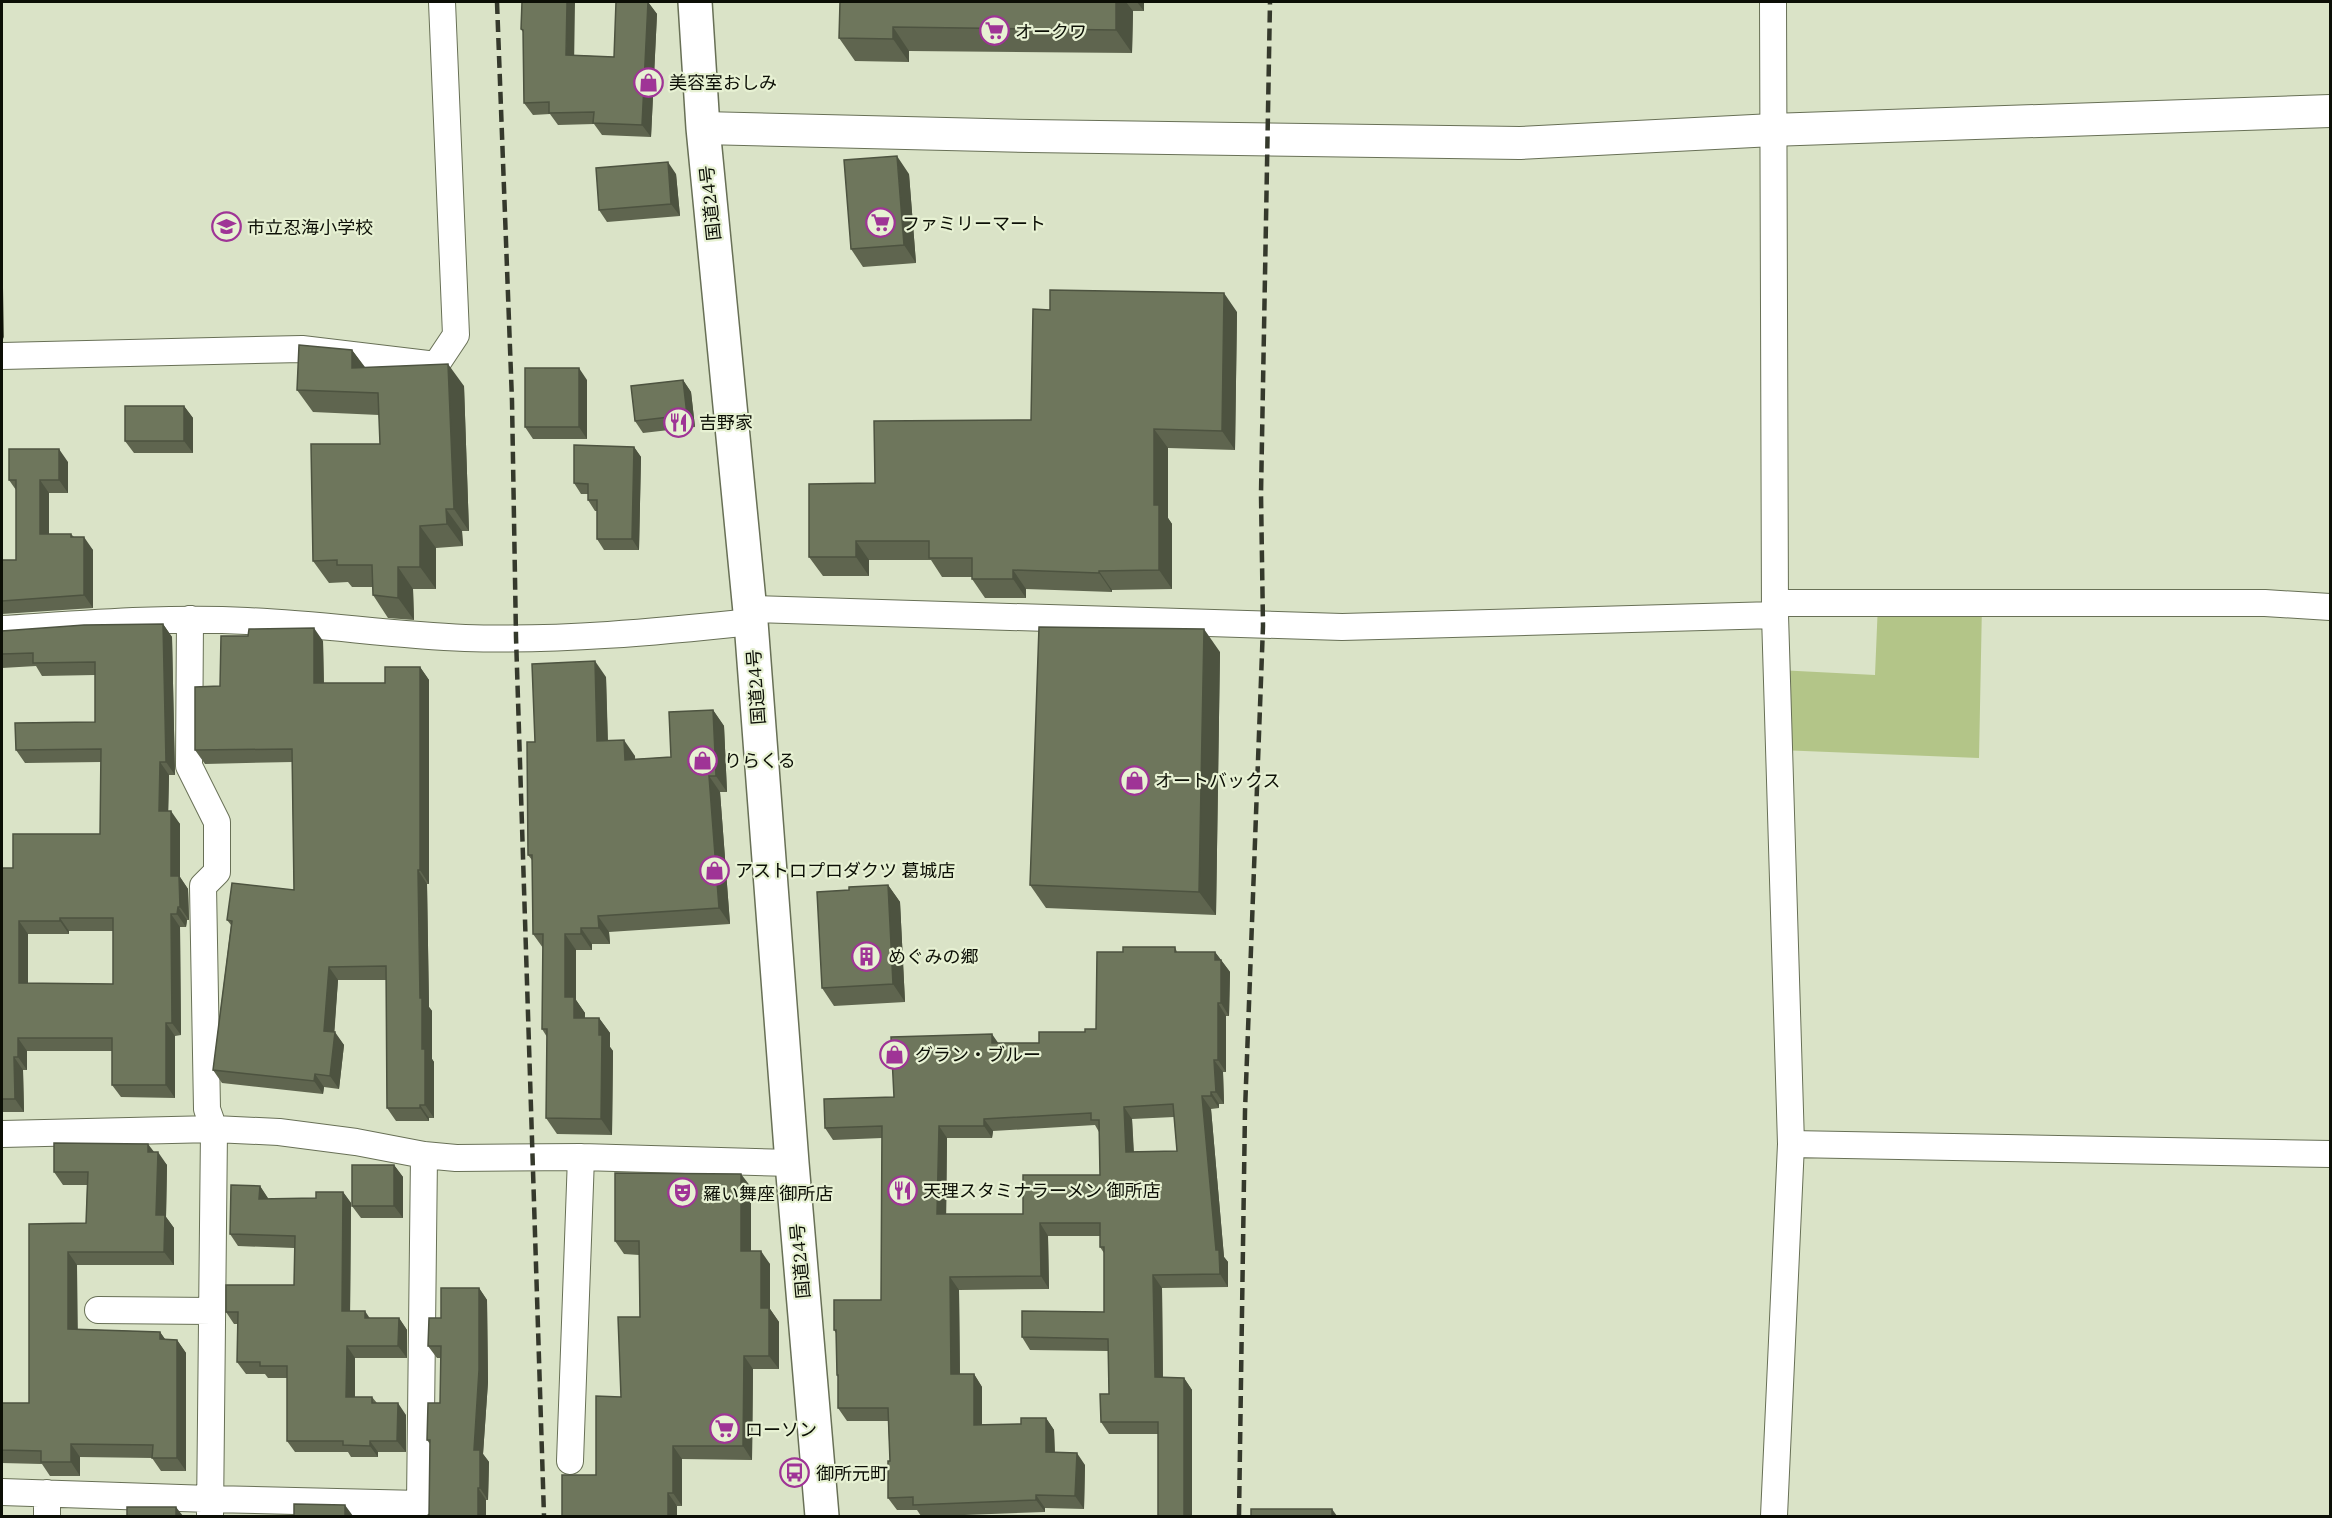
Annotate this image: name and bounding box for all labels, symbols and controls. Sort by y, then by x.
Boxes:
supermarket icon: オークワ [978,15,1010,47]
place label: オークワ [1015,20,1087,43]
shop icon: 美容室おしみ [632,66,664,98]
place label: 美容室おしみ [669,71,777,94]
street label: 国道24号 [695,164,725,242]
supermarket icon: ファミリーマート [865,207,897,239]
school or university icon: 市立忍海小学校 [210,211,242,243]
place label: ファミリーマート [902,212,1046,235]
place label: 市立忍海小学校 [247,216,373,239]
restaurant icon: 吉野家 [662,406,694,438]
place label: 吉野家 [699,411,753,434]
street label: 国道24号 [742,648,770,726]
shop icon: りらくる [687,744,719,776]
place label: りらくる [724,749,796,772]
shop icon: オートバックス [1118,764,1150,796]
place label: オートバックス [1155,769,1280,792]
shop icon: アストロプロダクツ 葛城店 [698,854,730,886]
place label: アストロプロダクツ 葛城店 [735,859,955,882]
building icon: めぐみの郷 [851,940,883,972]
place label: めぐみの郷 [888,945,979,968]
shop icon: グラン・ブルー [878,1038,910,1070]
place label: グラン・ブルー [915,1043,1041,1066]
restaurant icon: 天理スタミナラーメン 御所店 [886,1174,918,1206]
theatre icon: 羅い舞座 御所店 [666,1177,698,1209]
place label: 天理スタミナラーメン 御所店 [923,1179,1160,1202]
place label: 羅い舞座 御所店 [703,1182,833,1205]
street label: 国道24号 [785,1222,815,1300]
supermarket icon: ローソン [708,1413,740,1445]
place label: ローソン [745,1418,817,1441]
bus stop icon: 御所元町 [779,1457,811,1489]
place label: 御所元町 [816,1462,888,1485]

